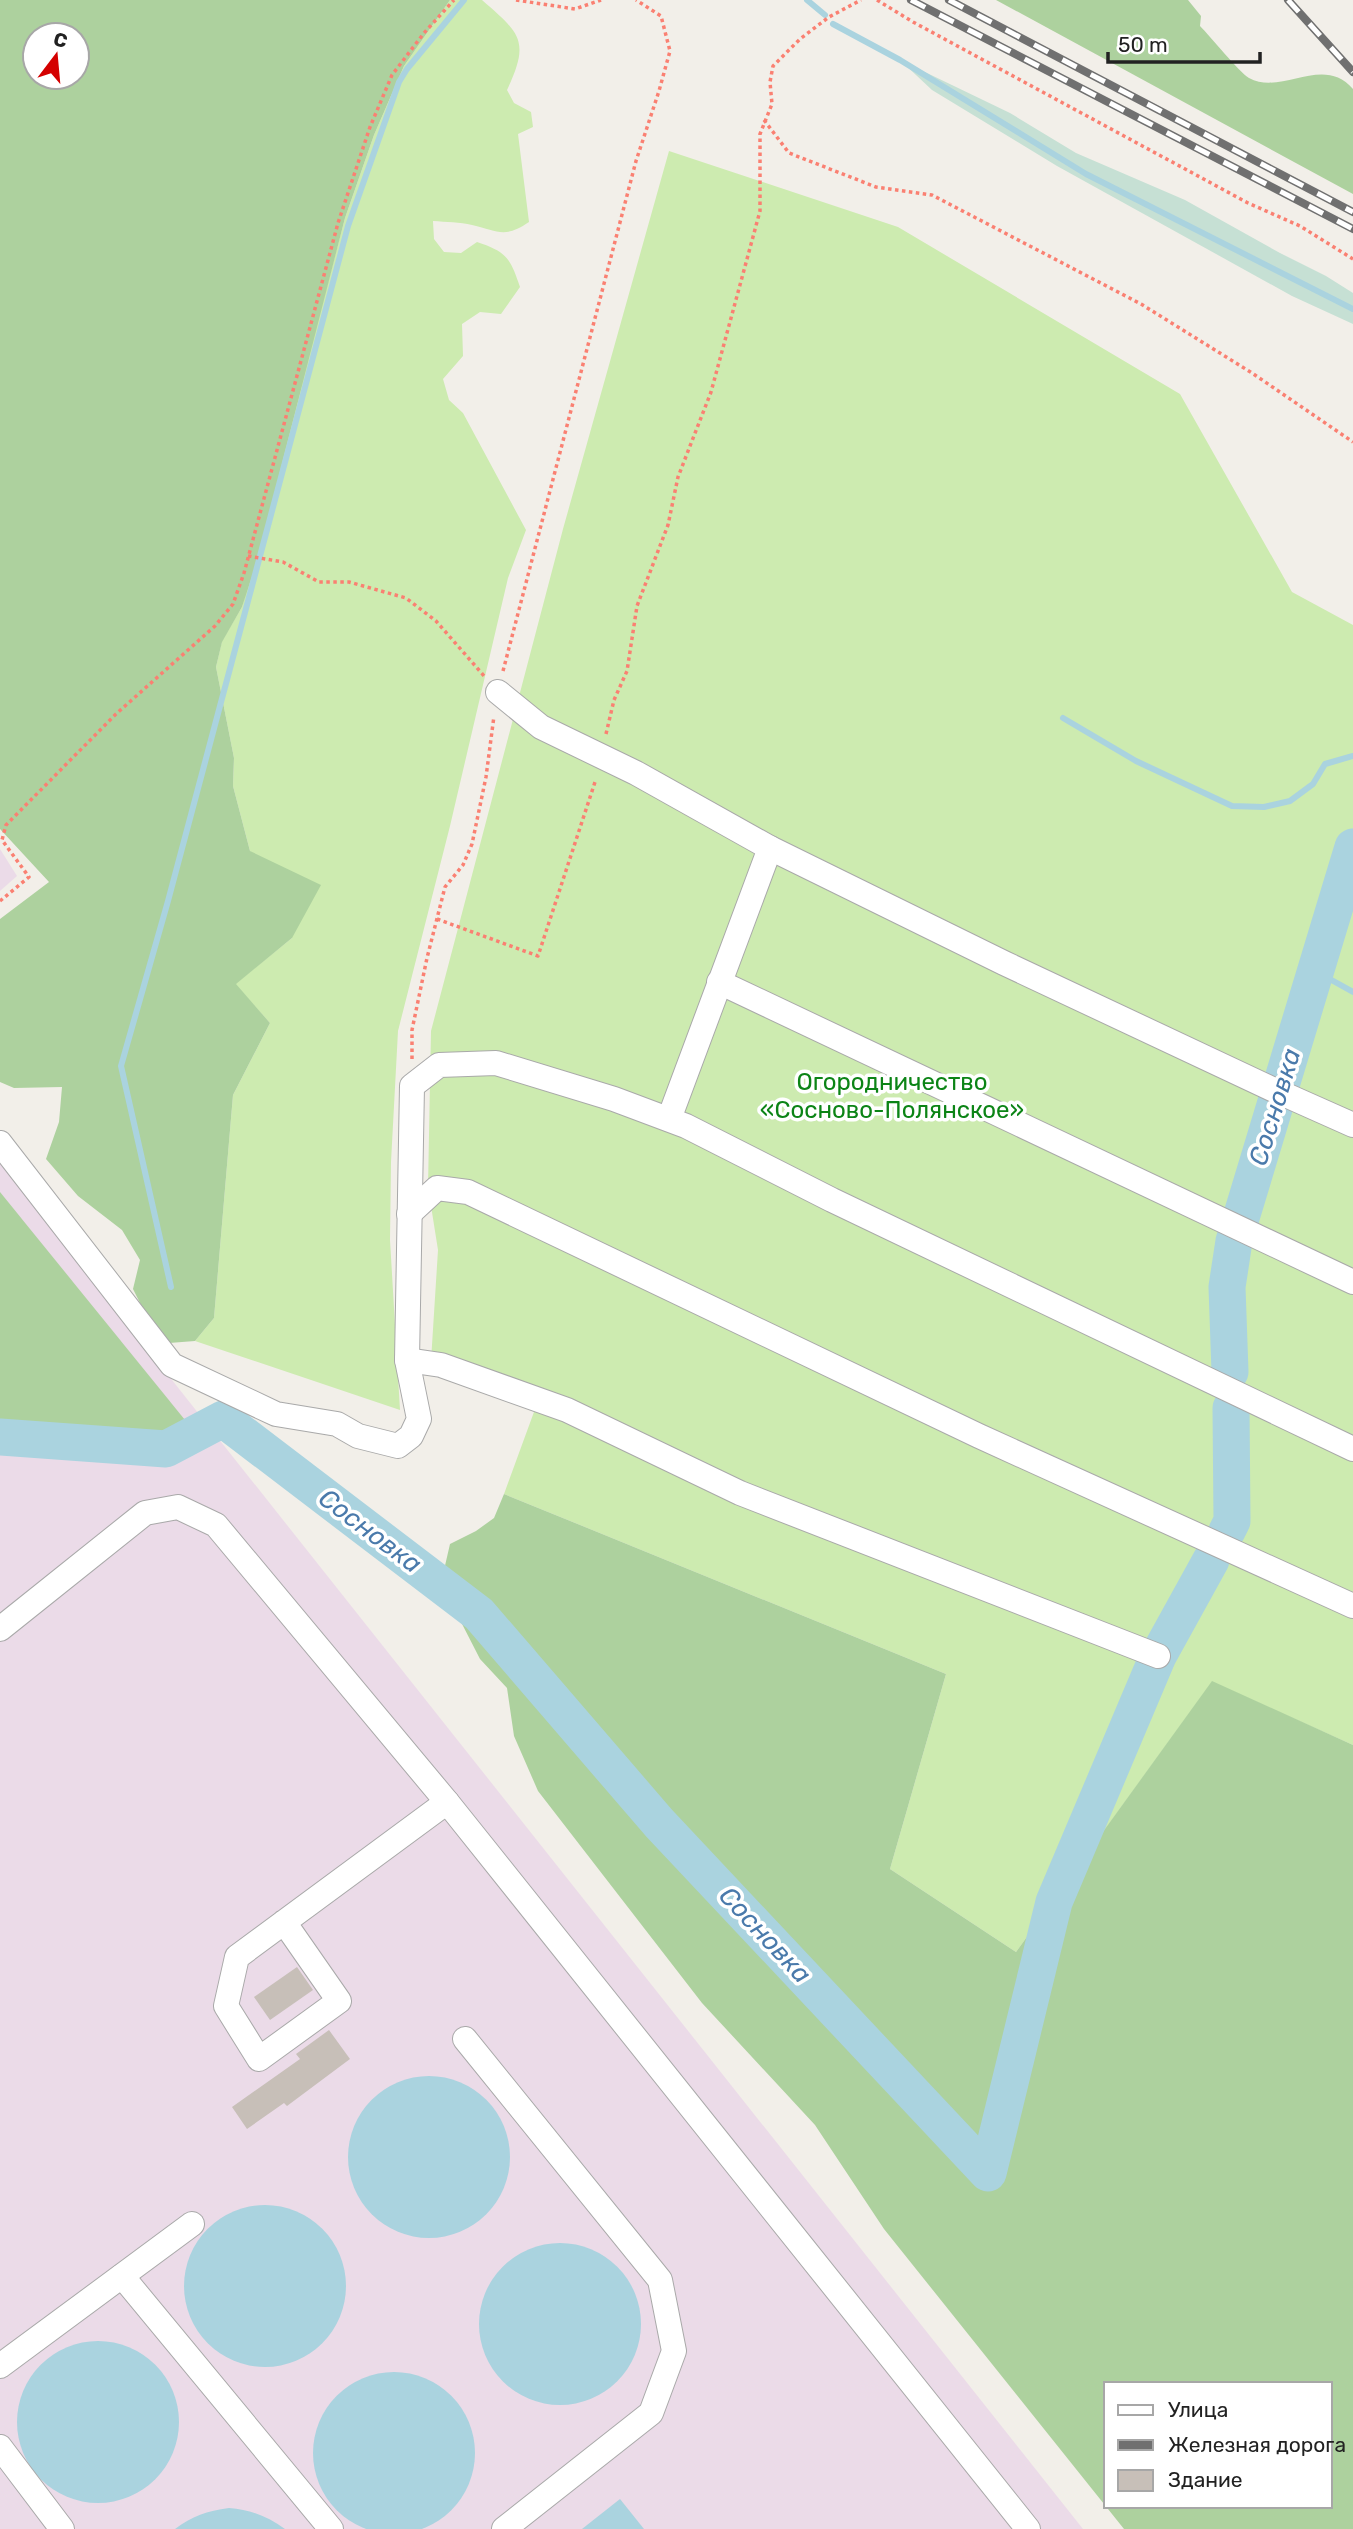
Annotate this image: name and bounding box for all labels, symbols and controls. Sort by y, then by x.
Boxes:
north arrow [21,21,91,91]
scale bar [1108,21,1260,65]
text: С [51,27,70,53]
text: 50 m [1118,32,1168,57]
water label: Сосновка [1243,1045,1307,1169]
park label: Огородничество «Сосново-Полянское» [760,1068,1024,1124]
water label: Сосновка [312,1482,428,1580]
water label: Сосновка [712,1880,818,1990]
legend [1104,2382,1332,2508]
text: Улица [1168,2397,1228,2422]
text: Железная дорога [1168,2432,1346,2457]
text: Здание [1168,2467,1243,2492]

